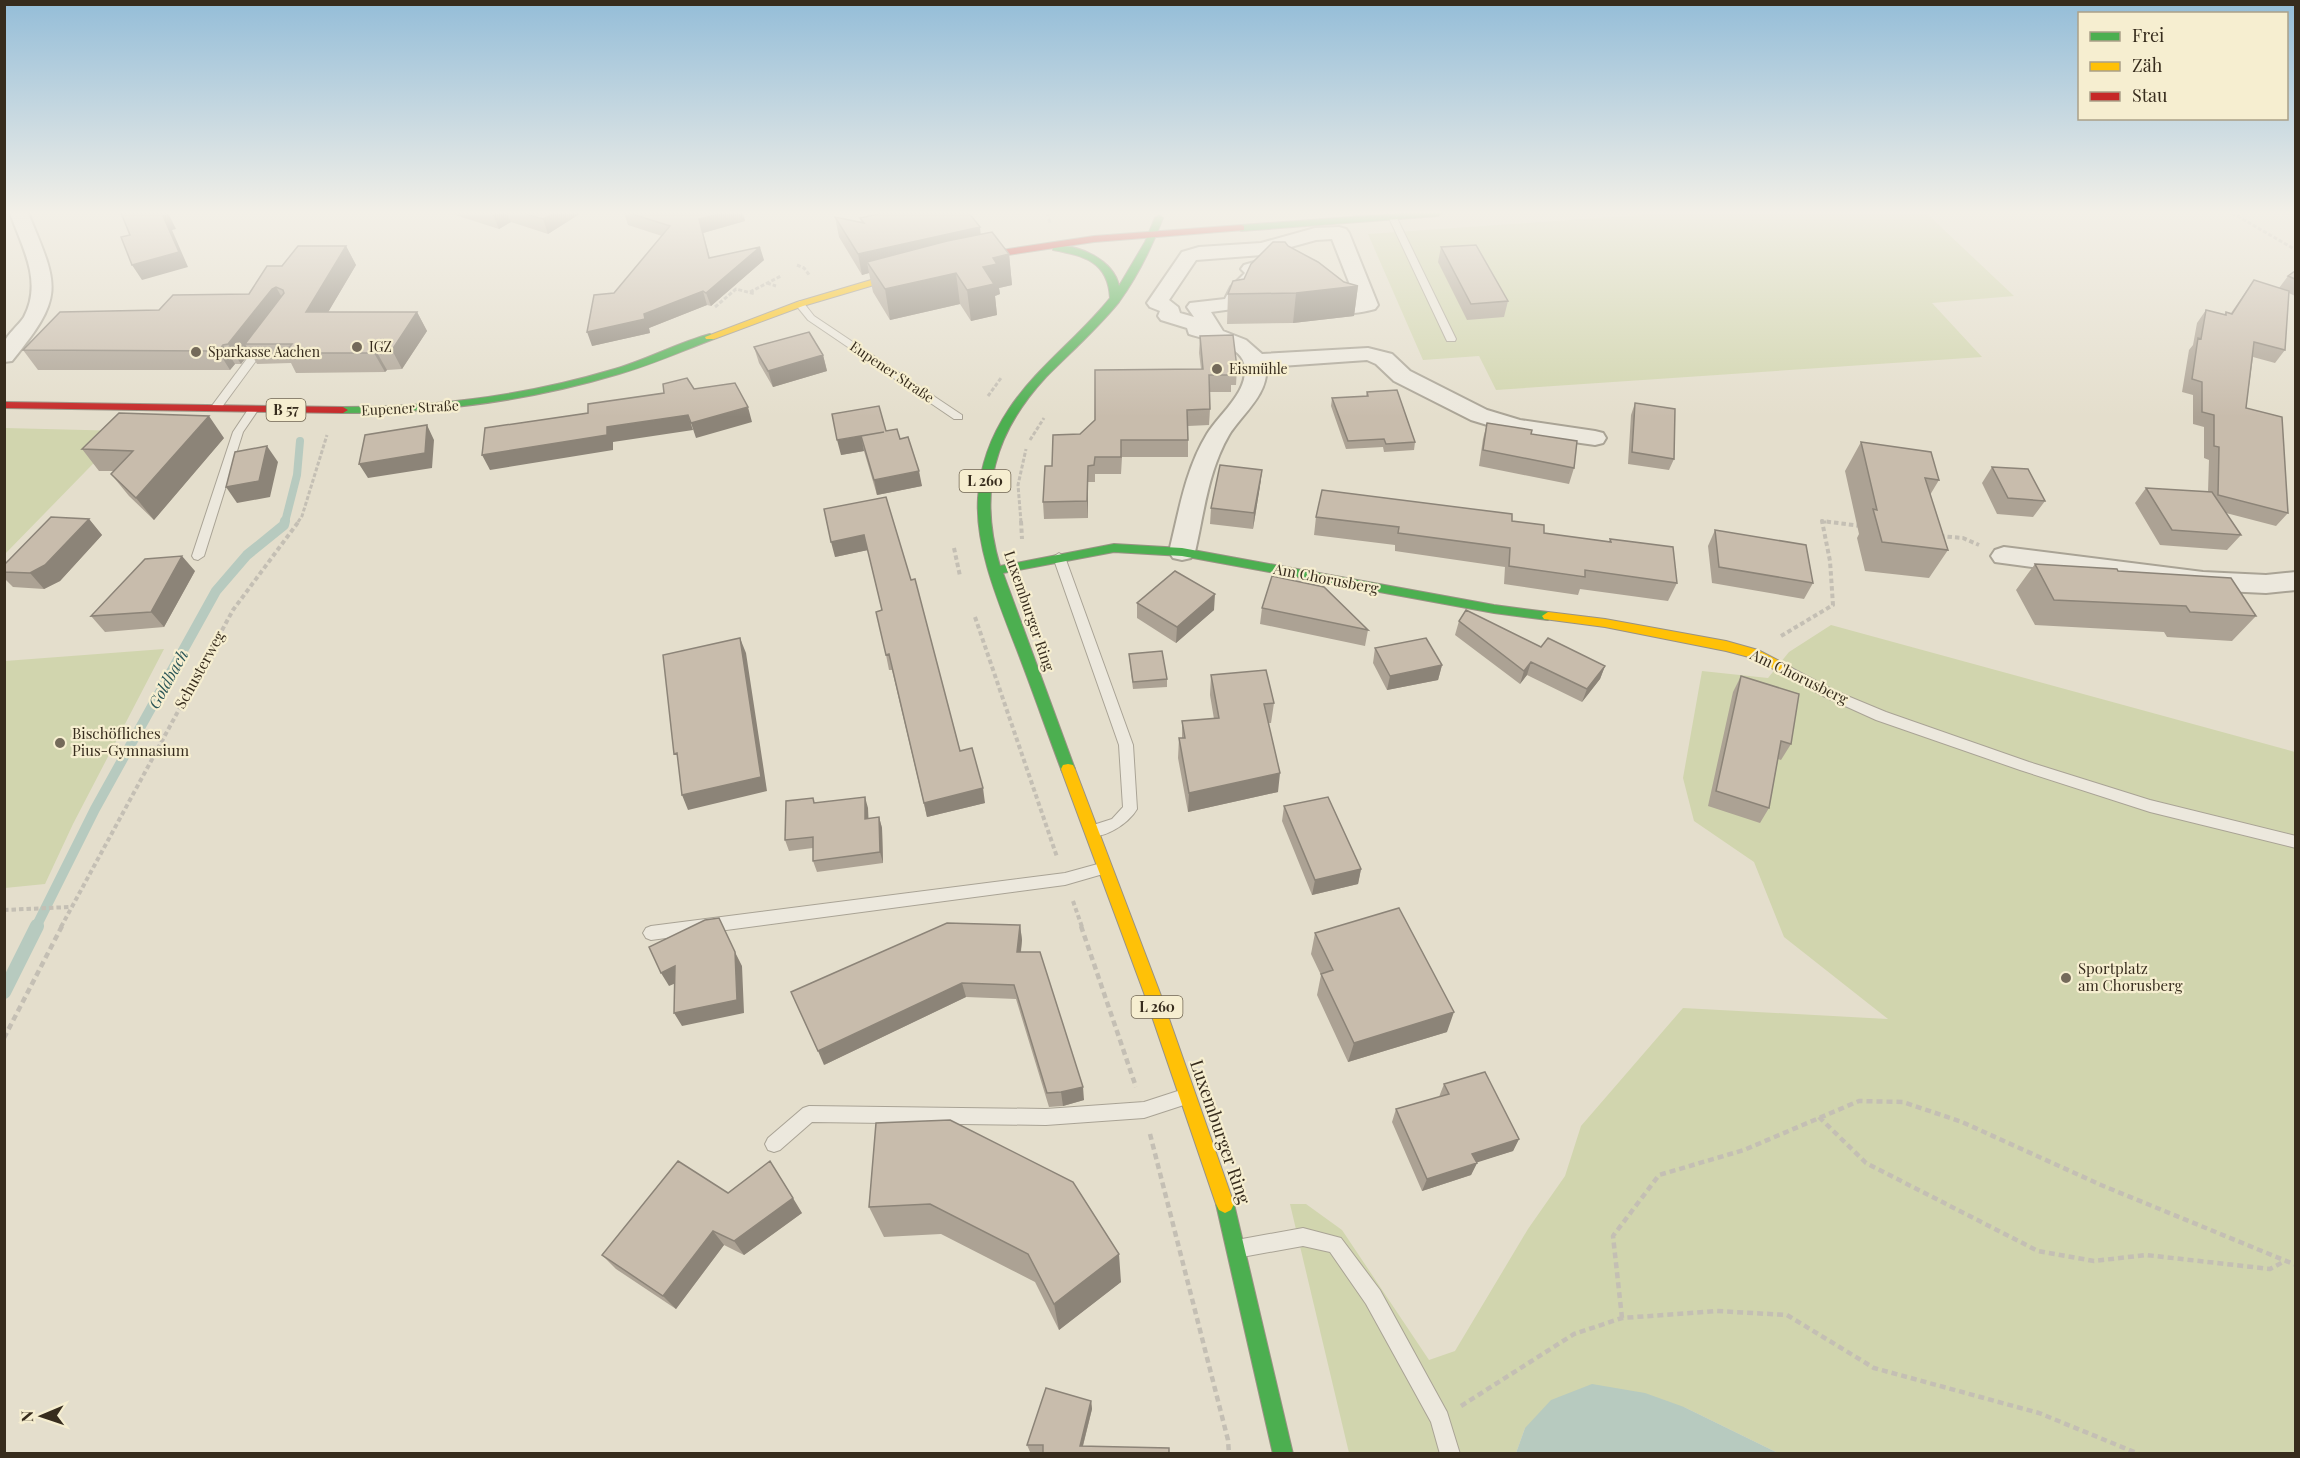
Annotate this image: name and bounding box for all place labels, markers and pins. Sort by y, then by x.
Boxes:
place label: IGZ [369,337,392,356]
marker: IGZ [350,340,364,354]
place label: Sparkasse Aachen [208,342,321,361]
marker: Sparkasse Aachen [189,345,203,359]
place label: Eismühle [1229,359,1288,378]
marker: Eismühle [1210,362,1224,376]
place label: Bischöfliches Pius-Gymnasium [72,723,190,760]
marker: Bischöfliches Pius-Gymnasium [53,736,67,750]
place label: Sportplatz am Chorusberg [2078,958,2183,995]
marker: Sportplatz am Chorusberg [2059,971,2073,985]

